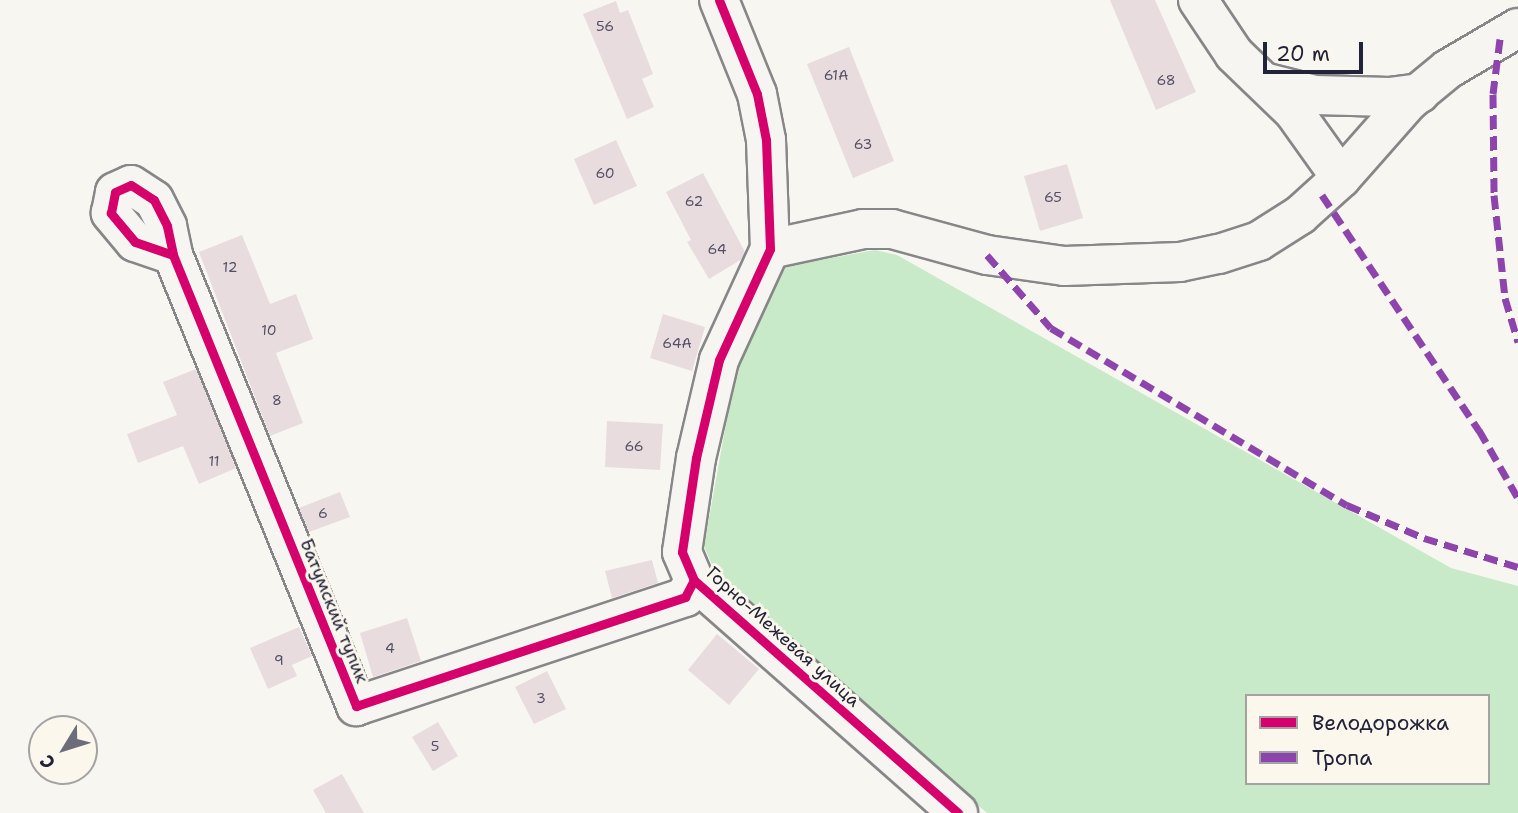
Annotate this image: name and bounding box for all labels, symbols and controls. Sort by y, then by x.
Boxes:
house number: 56 [596,18,614,34]
scale bar [1266,28,1366,72]
text: 20 m [1276,40,1330,68]
house number: 61А [824,67,848,83]
house number: 68 [1156,72,1176,88]
house number: 63 [854,136,872,152]
house number: 60 [595,165,615,181]
house number: 65 [1044,189,1062,205]
house number: 62 [685,193,703,209]
house number: 64 [707,241,727,257]
house number: 12 [223,259,237,275]
house number: 10 [261,322,277,338]
house number: 64А [662,335,692,351]
house number: 8 [272,392,282,408]
house number: 66 [624,438,644,454]
house number: 11 [208,453,220,469]
house number: 6 [318,505,328,521]
street label: Батумский тупик [295,536,373,686]
street label: Горно-Межевая улица [702,562,864,712]
house number: 4 [385,640,395,656]
house number: 9 [274,652,284,668]
house number: 3 [536,690,546,706]
legend [1245,694,1490,785]
text: Велодорожка [1312,709,1449,737]
north arrow [28,715,98,785]
house number: 5 [431,738,439,754]
text: Тропа [1312,744,1372,772]
text: С [34,750,61,774]

